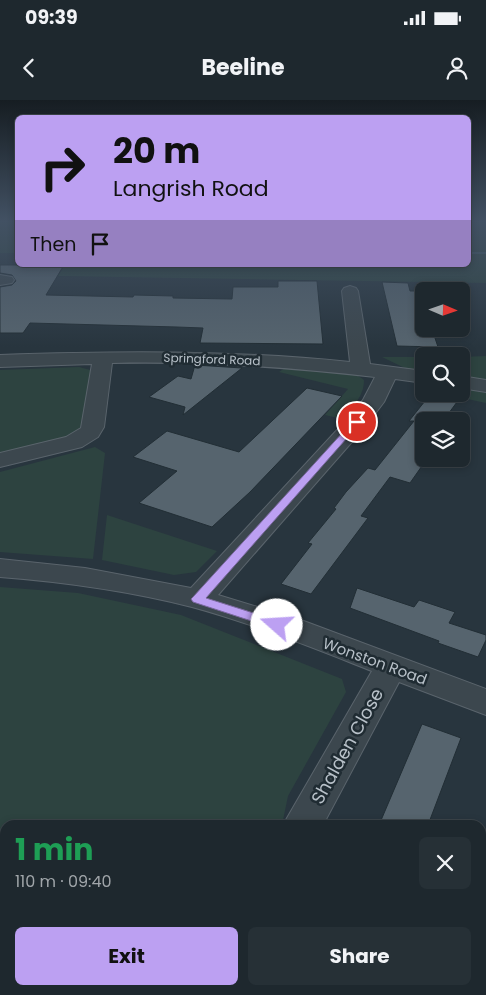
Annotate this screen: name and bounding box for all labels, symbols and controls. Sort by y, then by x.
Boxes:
text: 09:39 [25,4,78,31]
text: Beeline [202,52,284,83]
icon: back [15,54,43,82]
icon: person [443,54,471,82]
text: 20 m [113,126,200,175]
icon: right [30,135,95,200]
text: Langrish Road [113,173,269,204]
icon: arrive [86,230,114,258]
text: Then [30,231,76,258]
north arrow [415,282,470,338]
map controls [415,282,470,467]
button: search [415,347,470,402]
street label: Springford Road [163,349,261,369]
pin [336,401,378,443]
icon: arrive [343,408,371,436]
button: layers [415,412,470,467]
position arrow [250,598,302,650]
street label: Wonston Road [320,632,430,690]
street label: Shalden Close [305,684,389,808]
text: 1 min [15,828,93,871]
button: close [419,837,471,889]
text: 110 m · 09:40 [15,870,112,893]
button: Exit [15,927,238,985]
button: Share [248,927,471,985]

